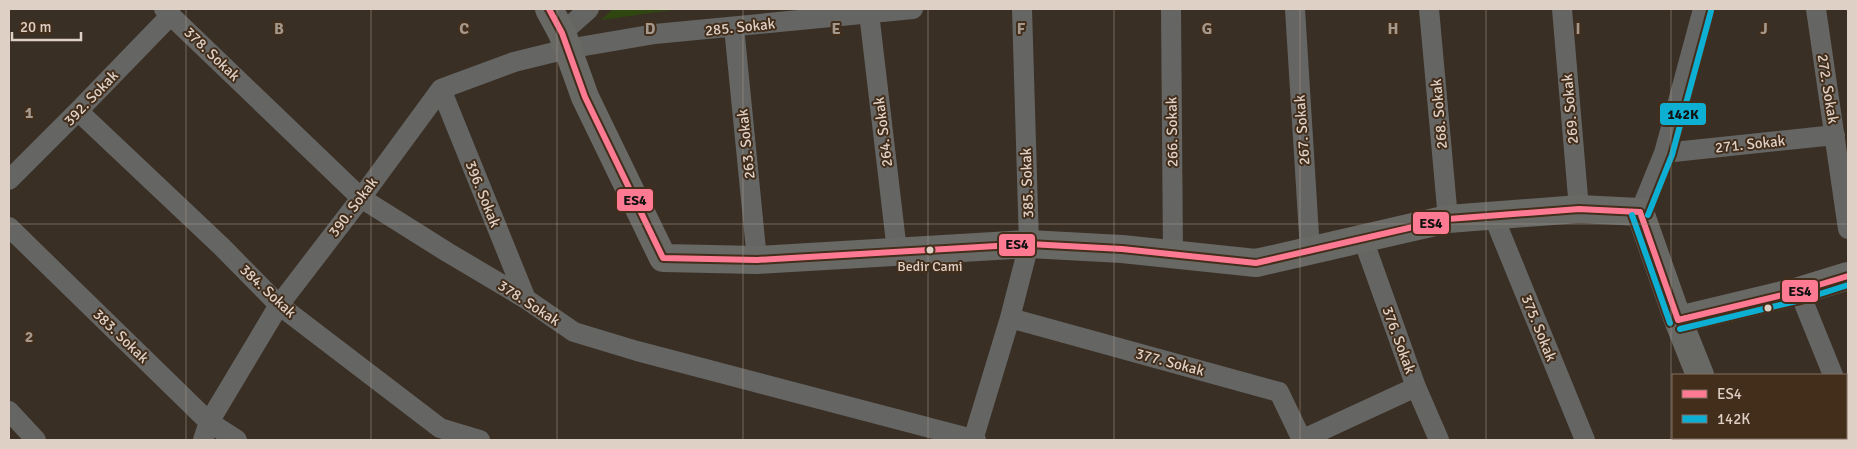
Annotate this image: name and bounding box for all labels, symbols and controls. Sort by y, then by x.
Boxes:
scale bar [12,10,81,42]
street label: 285. Sokak [704,14,776,40]
text: 20 m [20,18,51,36]
text: B [274,19,284,39]
text: C [459,19,469,39]
text: D [645,19,656,39]
text: E [831,19,841,39]
text: F [1017,19,1026,39]
text: G [1202,19,1212,39]
text: H [1388,19,1398,39]
text: I [1575,19,1581,39]
text: J [1760,19,1768,39]
street label: 378. Sokak [180,23,244,85]
street label: 272. Sokak [1814,53,1842,126]
street label: 392. Sokak [60,66,122,130]
street label: 269. Sokak [1558,73,1582,145]
street label: 268. Sokak [1427,78,1451,150]
street label: 267. Sokak [1291,94,1313,166]
street label: 264. Sokak [870,96,896,168]
street label: 266. Sokak [1162,96,1182,167]
line badge: 142K [1659,102,1707,126]
text: 1 [25,103,34,123]
text: 142K [1667,106,1699,123]
street label: 263. Sokak [733,108,759,180]
street label: 271. Sokak [1714,131,1786,157]
street label: 385. Sokak [1017,147,1037,218]
street label: 396. Sokak [461,158,505,230]
street label: 390. Sokak [325,173,382,240]
line badge: ES4 [616,188,654,212]
text: ES4 [623,192,647,209]
line badge: ES4 [1412,211,1450,235]
text: ES4 [1419,215,1443,232]
line badge: ES4 [998,233,1036,257]
text: ES4 [1005,236,1029,253]
marker: Bedir Cami [925,245,935,255]
place label: Bedir Cami [897,258,963,275]
street label: 384. Sokak [236,260,300,322]
street label: 378. Sokak [495,276,564,330]
line badge: ES4 [1781,279,1819,303]
text: ES4 [1788,283,1812,300]
street label: 375. Sokak [1517,292,1561,364]
unlabelled marker [1763,303,1773,313]
street label: 376. Sokak [1379,304,1420,377]
street label: 383. Sokak [89,305,153,367]
text: 2 [25,327,33,347]
street label: 377. Sokak [1134,344,1207,380]
legend [1672,374,1847,439]
text: ES4 [1717,385,1742,403]
text: 142K [1717,410,1750,428]

